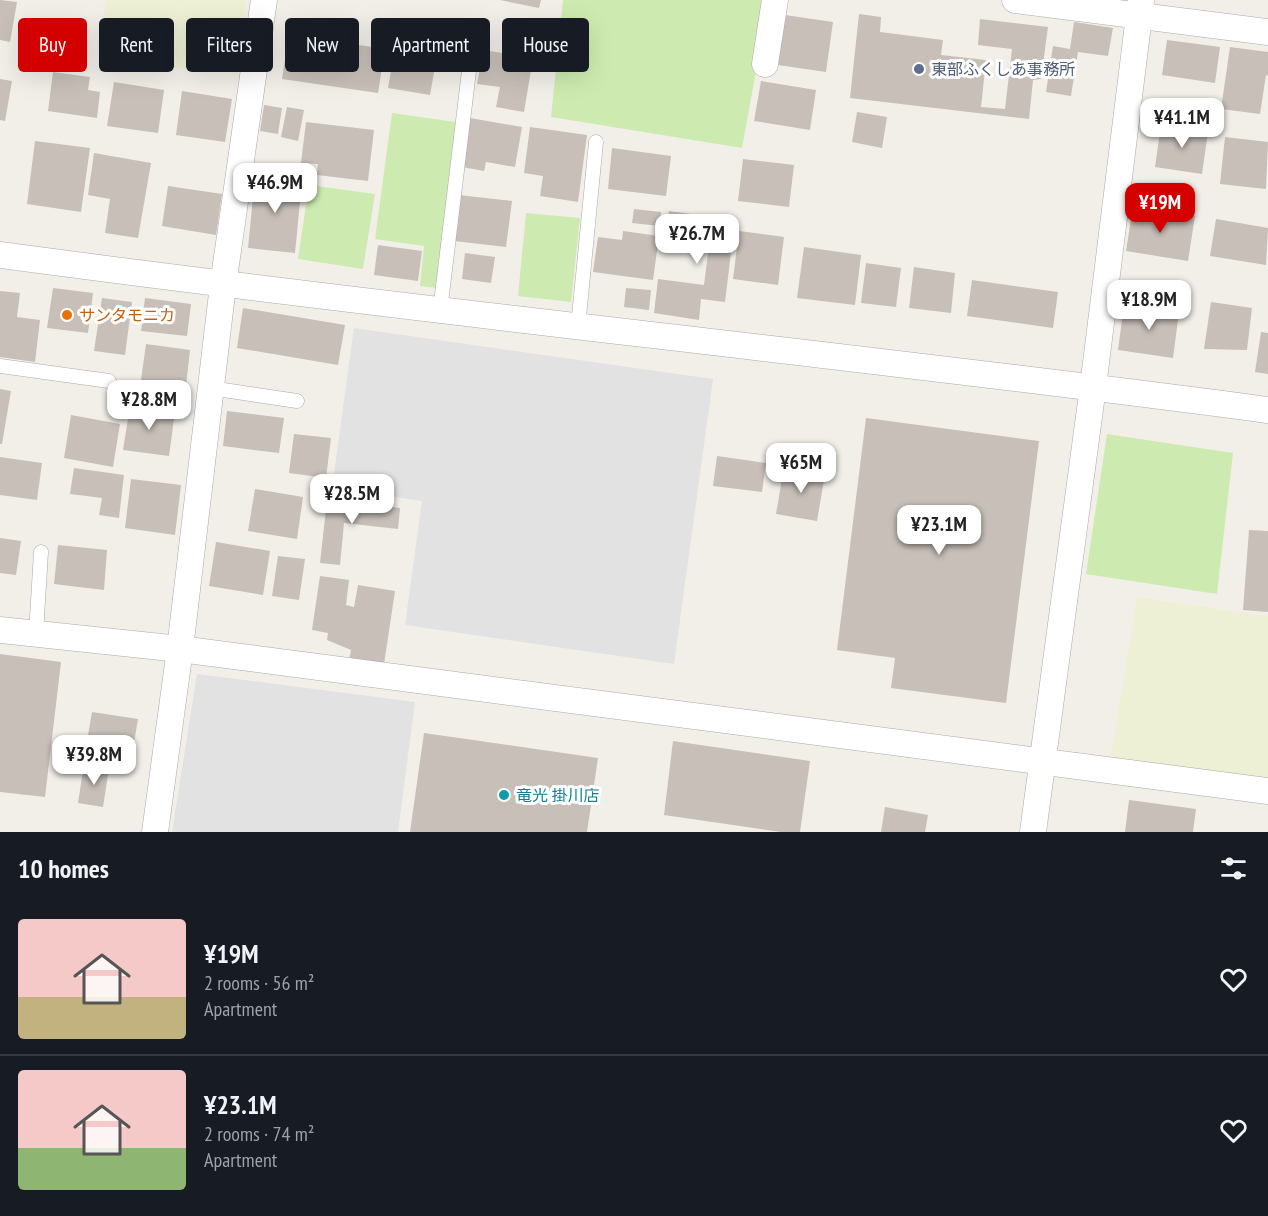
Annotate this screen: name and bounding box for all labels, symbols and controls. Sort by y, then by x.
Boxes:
chip: Buy [18,18,87,72]
chip: Rent [99,18,174,72]
chip: Filters [186,18,273,72]
chip: New [285,18,359,72]
chip: Apartment [371,18,490,72]
chip: House [502,18,589,72]
place label: 東部ふくしあ事務所 [931,59,1075,79]
marker: 東部ふくしあ事務所 [912,62,926,76]
pin: ¥41.1M [1133,98,1231,149]
text: ¥41.1M [1154,104,1210,130]
pin: ¥46.9M [226,163,324,214]
text: ¥46.9M [247,169,303,195]
pin: ¥19M [1124,183,1196,234]
text: ¥19M [1139,189,1181,215]
pin: ¥26.7M [648,214,746,265]
text: ¥26.7M [669,220,725,246]
pin: ¥18.9M [1100,280,1198,331]
text: ¥18.9M [1121,286,1177,312]
place label: サンタモニカ [79,305,175,325]
marker: サンタモニカ [60,308,74,322]
pin: ¥28.8M [100,380,198,431]
text: ¥28.8M [121,386,177,412]
pin: ¥65M [765,443,837,494]
text: ¥65M [780,449,822,475]
pin: ¥28.5M [303,474,401,525]
text: ¥28.5M [324,480,380,506]
pin: ¥23.1M [890,505,988,556]
text: ¥23.1M [911,511,967,537]
pin: ¥39.8M [45,735,143,786]
text: ¥39.8M [66,741,122,767]
place label: 竜光 掛川店 [516,785,599,805]
marker: 竜光 掛川店 [497,788,511,802]
text: 10 homes [18,852,109,885]
icon: filters [1217,852,1250,885]
text: ¥19M [204,937,259,970]
icon: home [66,943,138,1015]
icon: heart [1217,963,1250,996]
text: 2 rooms · 56 m² [204,970,314,996]
text: Apartment [204,996,277,1022]
text: ¥23.1M [204,1088,277,1121]
icon: home [66,1094,138,1166]
icon: heart [1217,1114,1250,1147]
text: 2 rooms · 74 m² [204,1121,314,1147]
text: Apartment [204,1147,277,1173]

